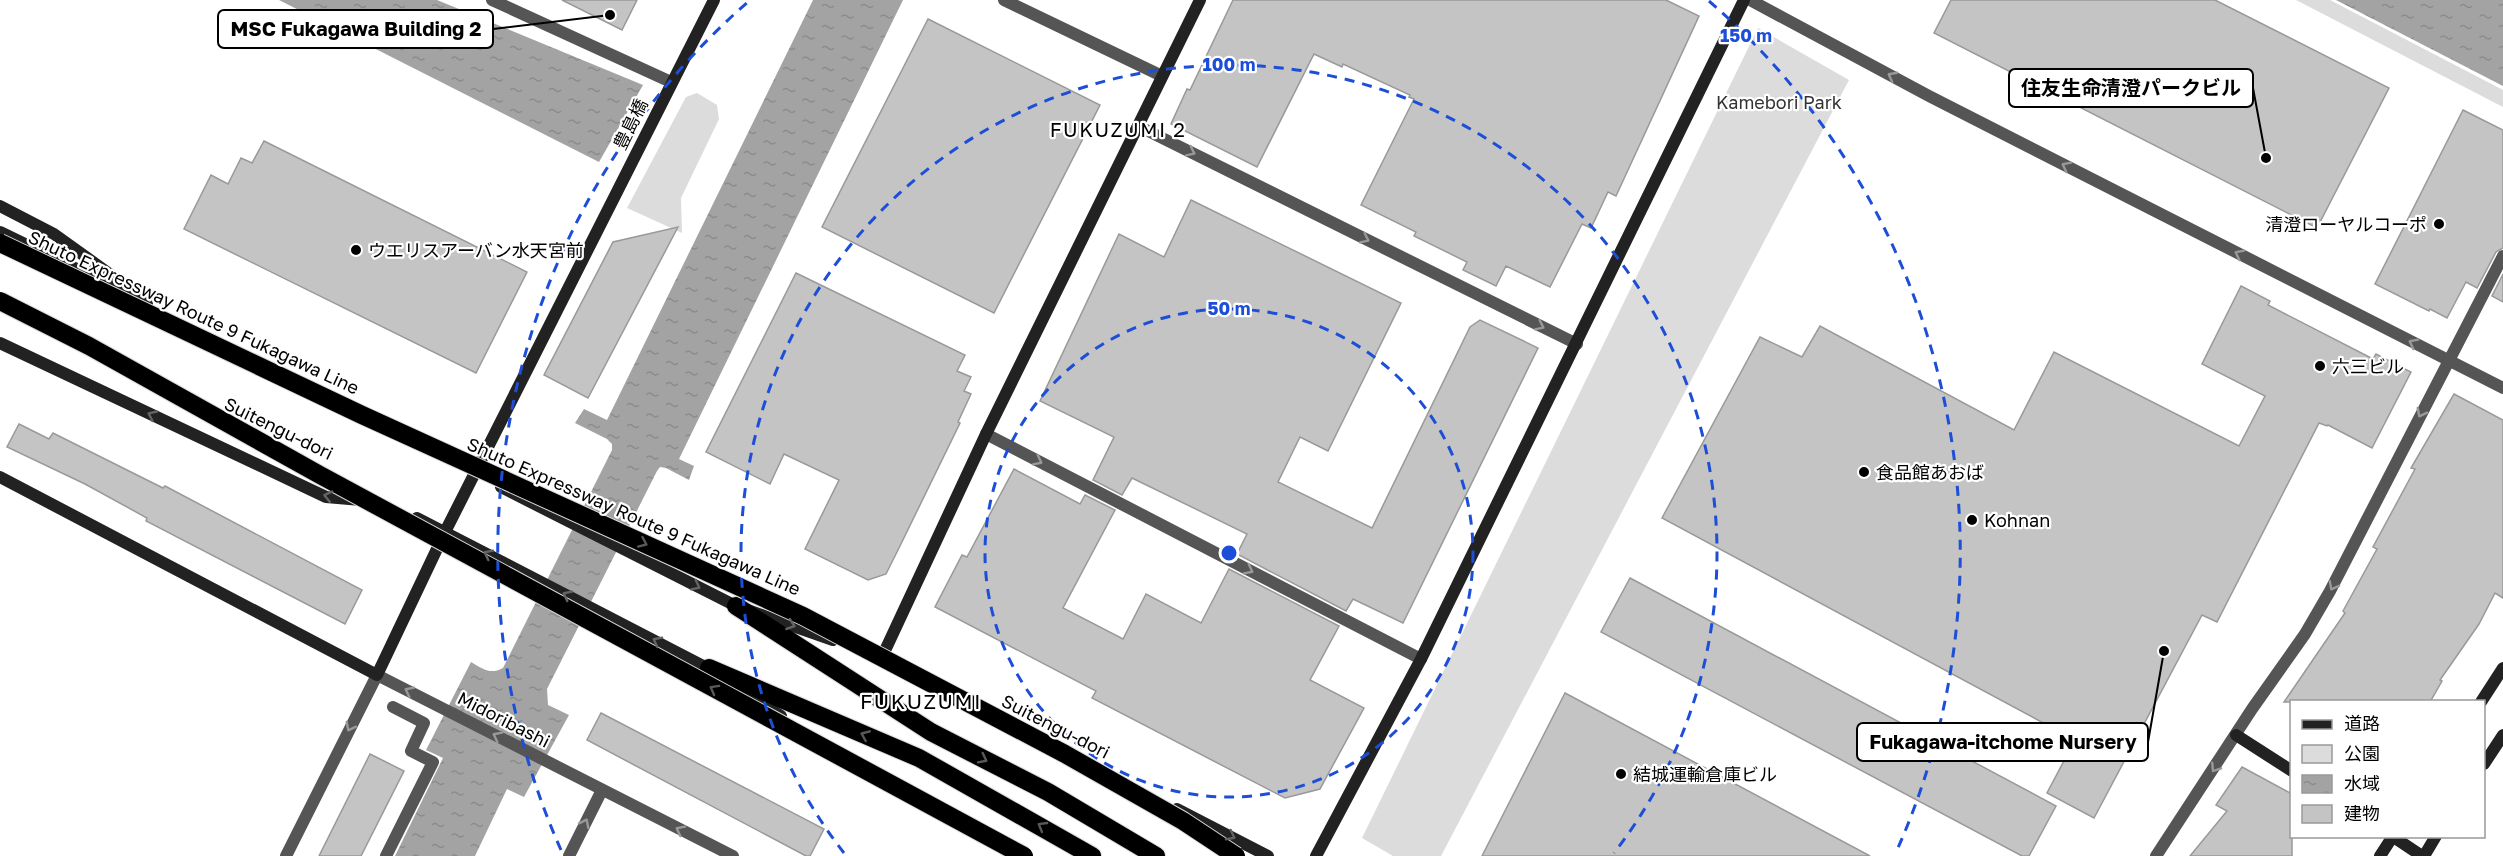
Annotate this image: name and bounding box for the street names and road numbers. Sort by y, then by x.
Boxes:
street label: 豊島橋 [608,95,652,153]
street label: Shuto Expressway Route 9 Fukagawa Line [25,225,363,399]
street label: Suitengu-dori [221,392,337,464]
street label: Shuto Expressway Route 9 Fukagawa Line [464,432,804,600]
street label: Midoribashi [454,686,554,752]
street label: Suitengu-dori [998,689,1114,763]

